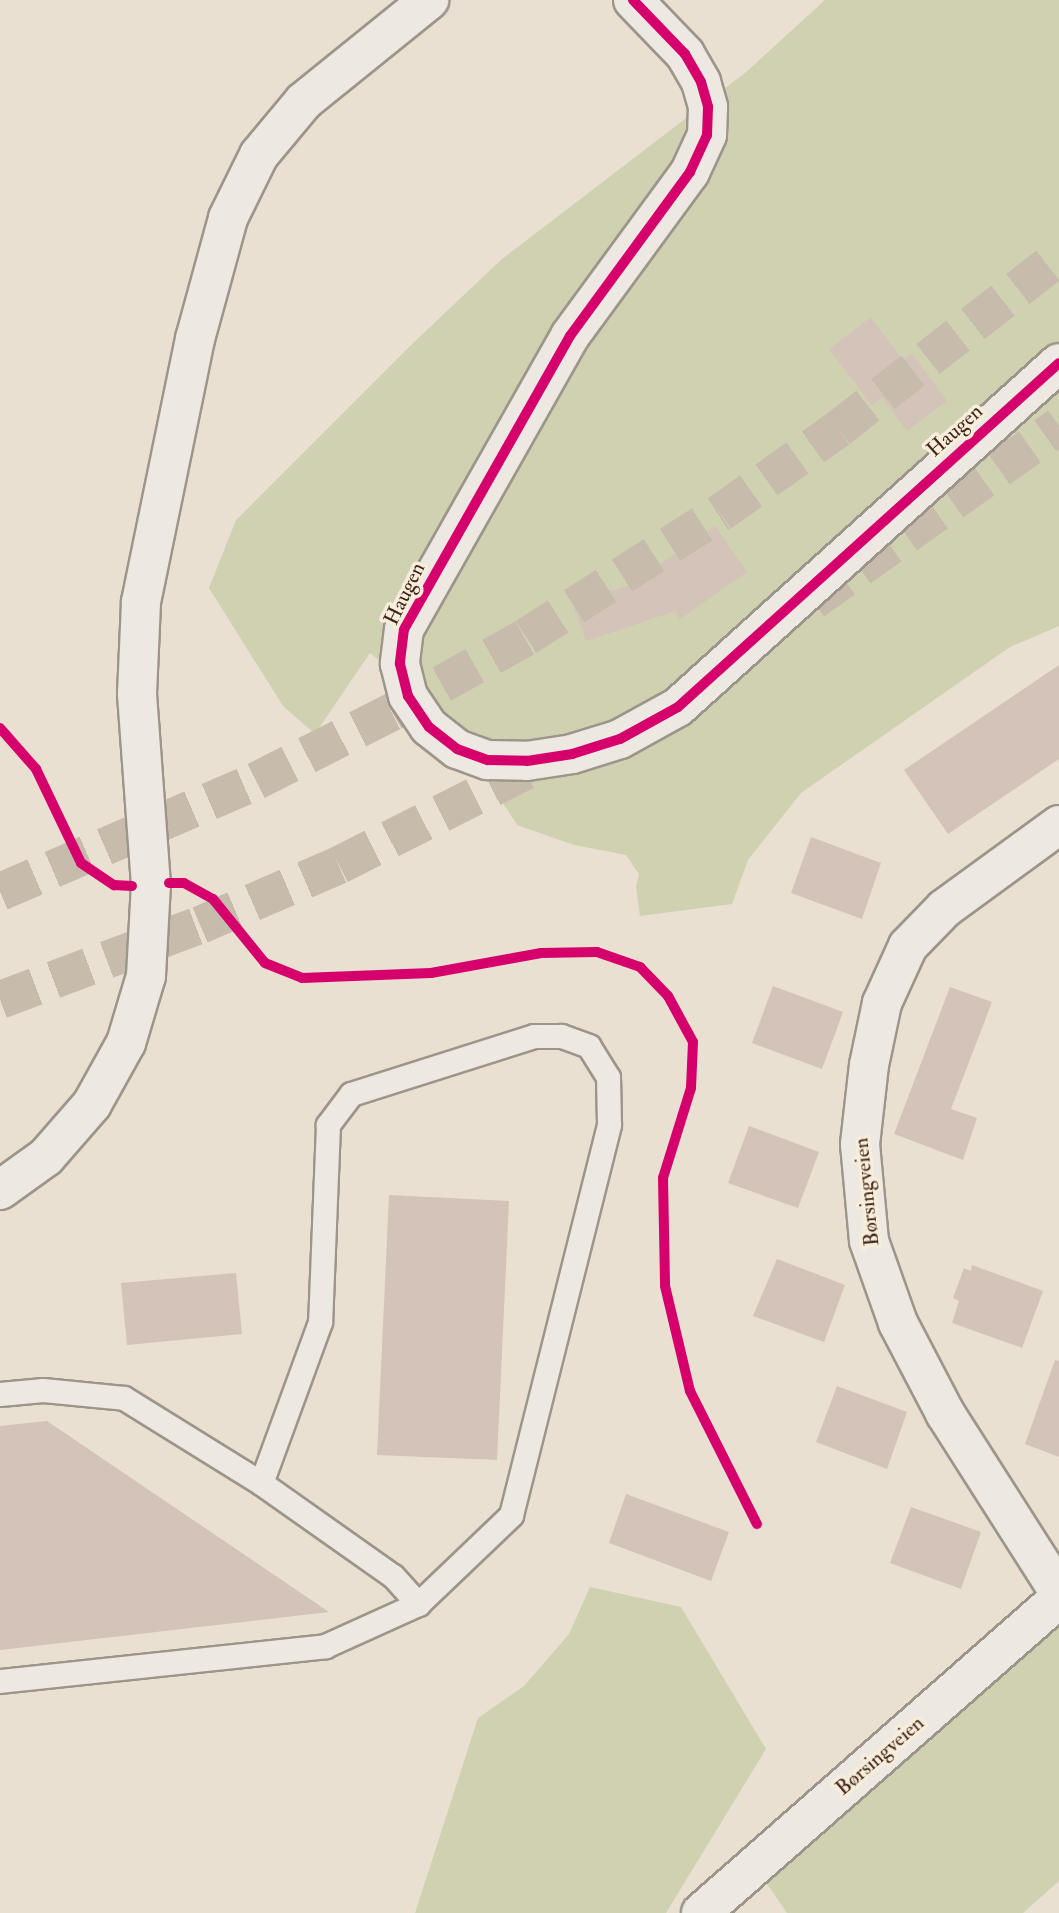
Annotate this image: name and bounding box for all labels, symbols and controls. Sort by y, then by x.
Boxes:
street label: Haugen [922,399,988,463]
street label: Haugen [379,559,431,629]
street label: Børsingveien [849,1137,885,1247]
street label: Børsingveien [831,1711,929,1801]

